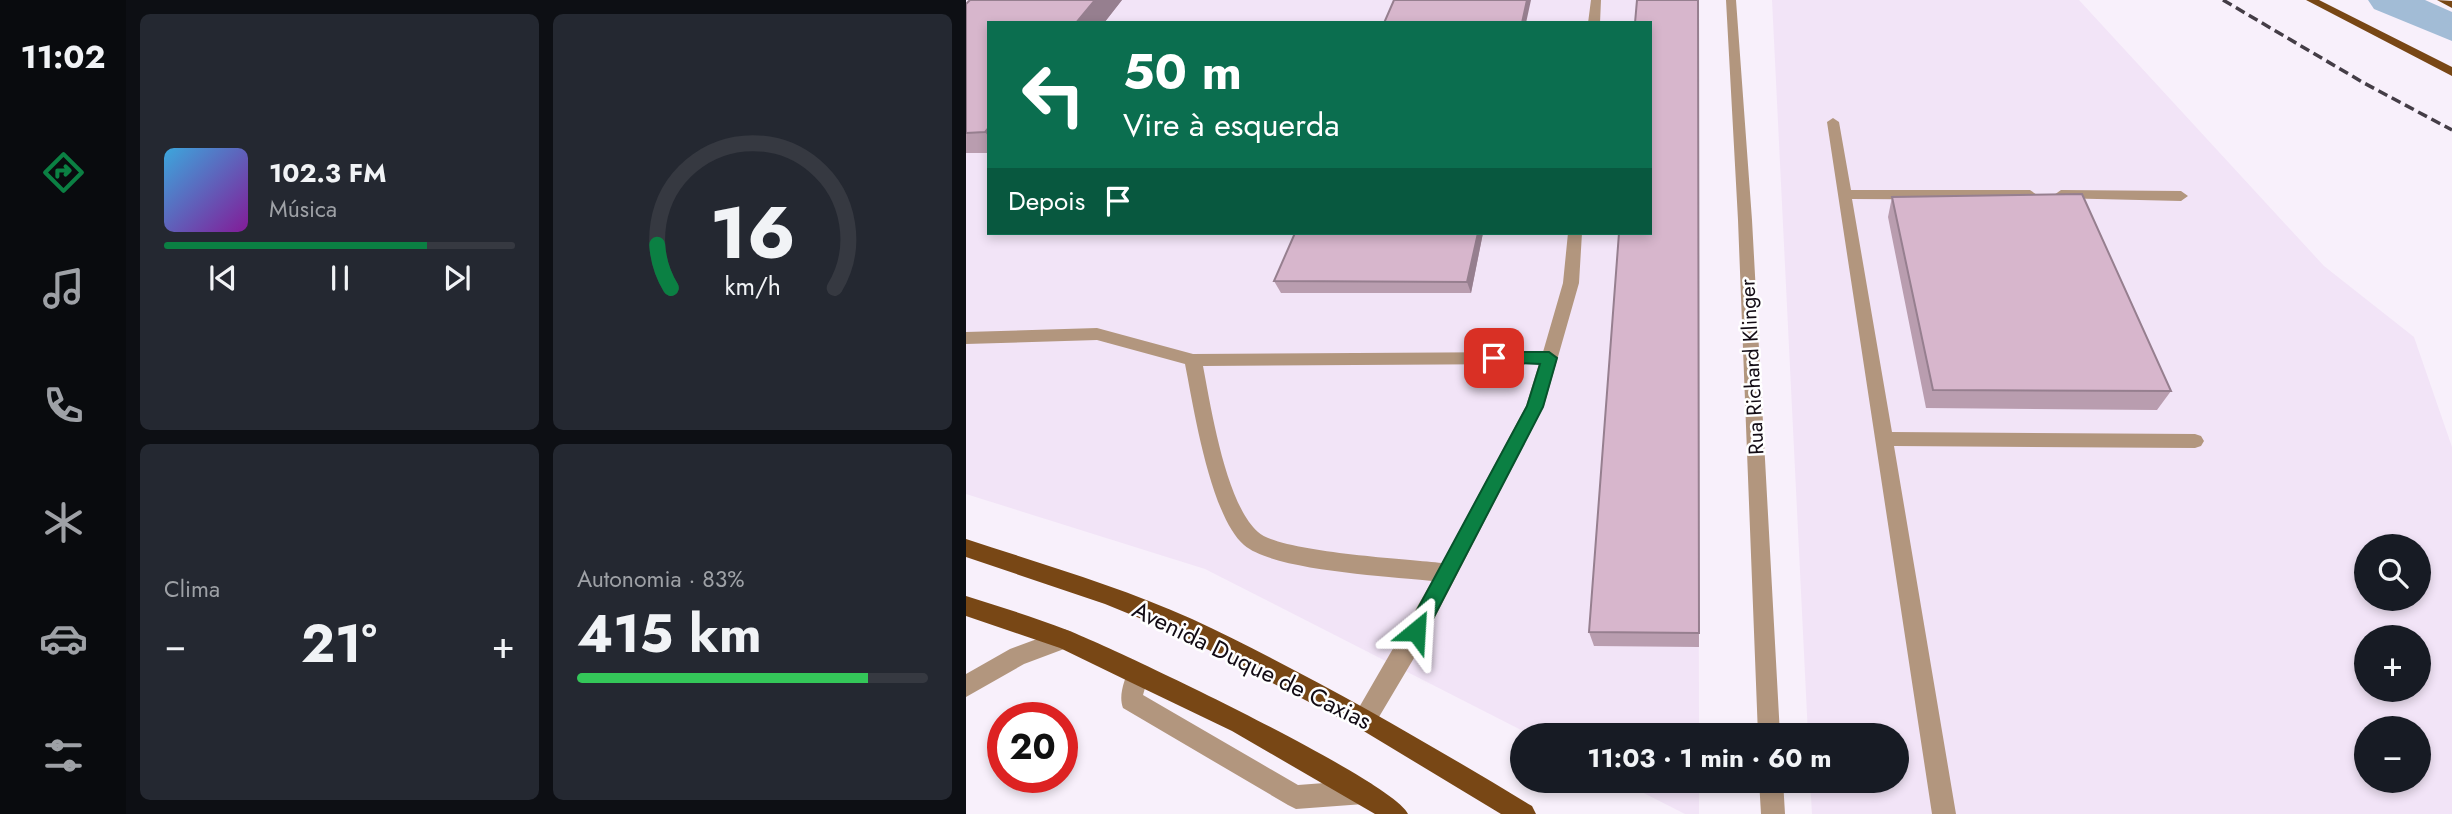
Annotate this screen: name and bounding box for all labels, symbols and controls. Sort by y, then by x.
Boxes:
text: 11:02 [20,34,106,80]
text: 50 m [1123,37,1242,107]
icon: left [1008,49,1099,140]
text: Vire à esquerda [1123,102,1340,148]
icon: directions [39,148,88,197]
text: 102.3 FM [269,154,386,192]
text: 16 [710,181,795,286]
text: Depois [1008,182,1085,220]
icon: arrive [1099,182,1137,220]
text: Música [269,192,337,226]
icon: previous [204,259,242,297]
icon: pause [321,259,359,297]
icon: next [438,259,476,297]
icon: music [39,264,88,313]
text: km/h [724,268,781,304]
street label: Rua Richard Klinger [1732,277,1772,456]
pin [1464,328,1524,388]
icon: arrive [1475,339,1513,377]
icon: phone [39,381,88,430]
icon: climate [39,498,88,547]
map controls [2354,534,2431,793]
button: search [2354,534,2431,611]
text: Autonomia · 83% [577,562,745,596]
text: Clima [164,572,220,606]
street label: Avenida Duque de Caxias [1127,592,1377,738]
position arrow [1379,594,1453,668]
text: 415 km [577,596,762,672]
text: 21° [301,606,377,682]
icon: car [39,614,88,663]
text: − [164,617,186,672]
text: + [492,617,515,672]
button: + [2354,625,2431,702]
speed limit sign: 20 [987,702,1078,793]
button: − [2354,716,2431,793]
icon: filters [39,731,88,780]
text: 11:03 · 1 min · 60 m [1587,739,1832,777]

